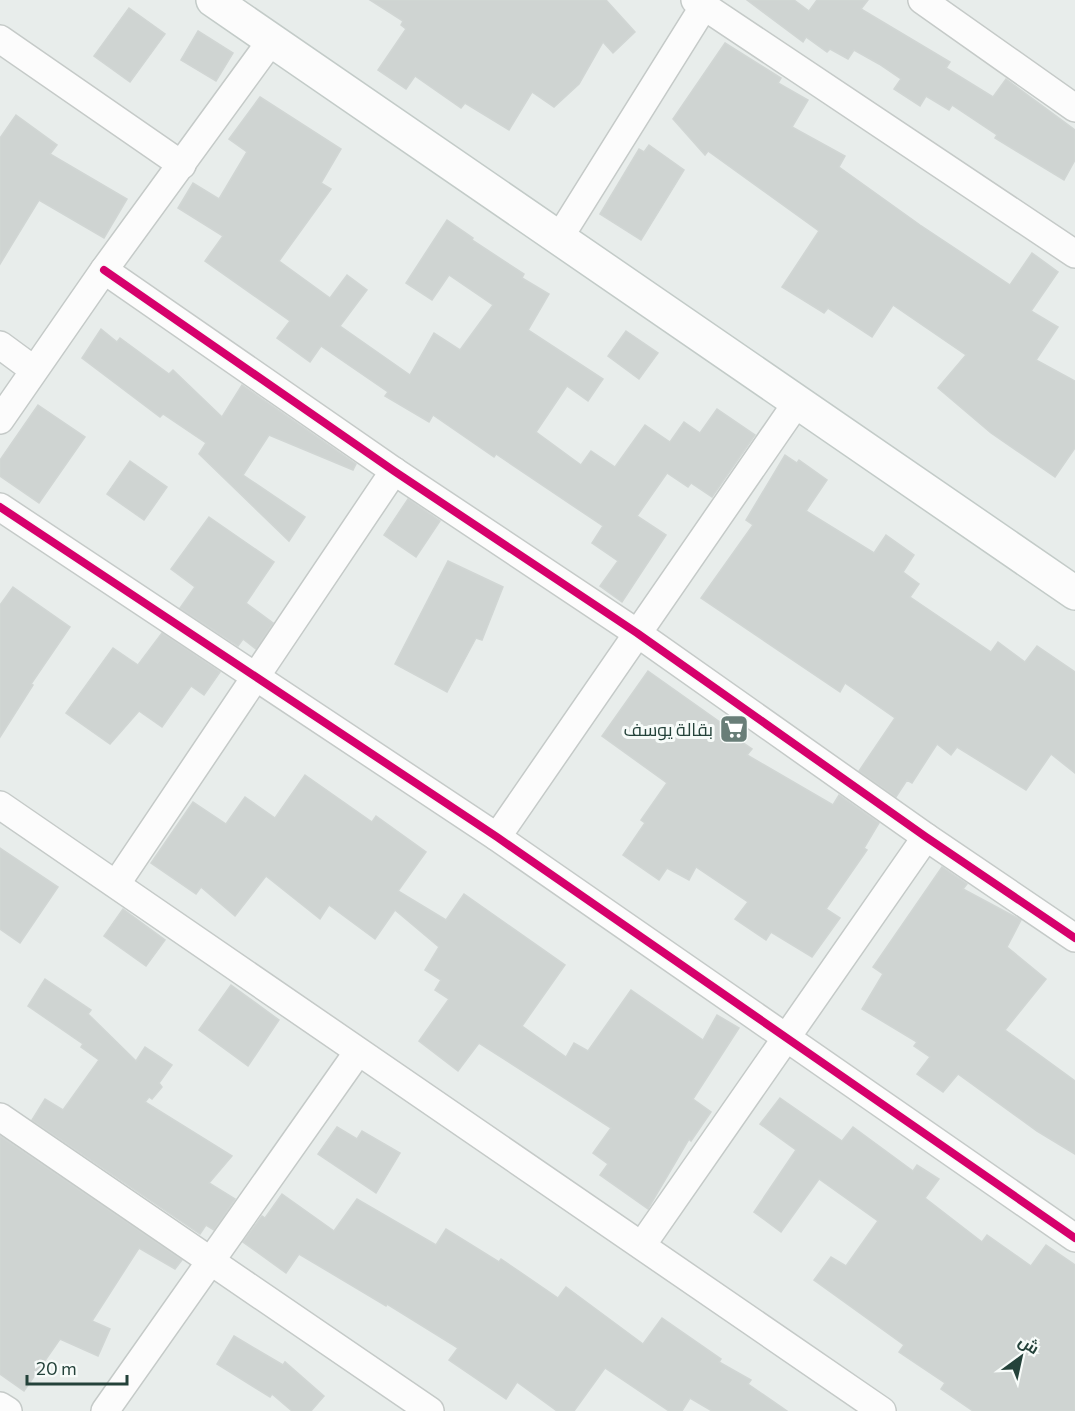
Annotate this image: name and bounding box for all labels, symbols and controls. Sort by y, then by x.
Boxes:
supermarket icon: بقالة يوسف [718,713,750,745]
place label: بقالة يوسف [623,718,713,741]
north arrow [991,1327,1051,1387]
text: ش [1015,1330,1043,1358]
scale bar [27,1348,128,1386]
text: 20 m [36,1357,77,1379]

